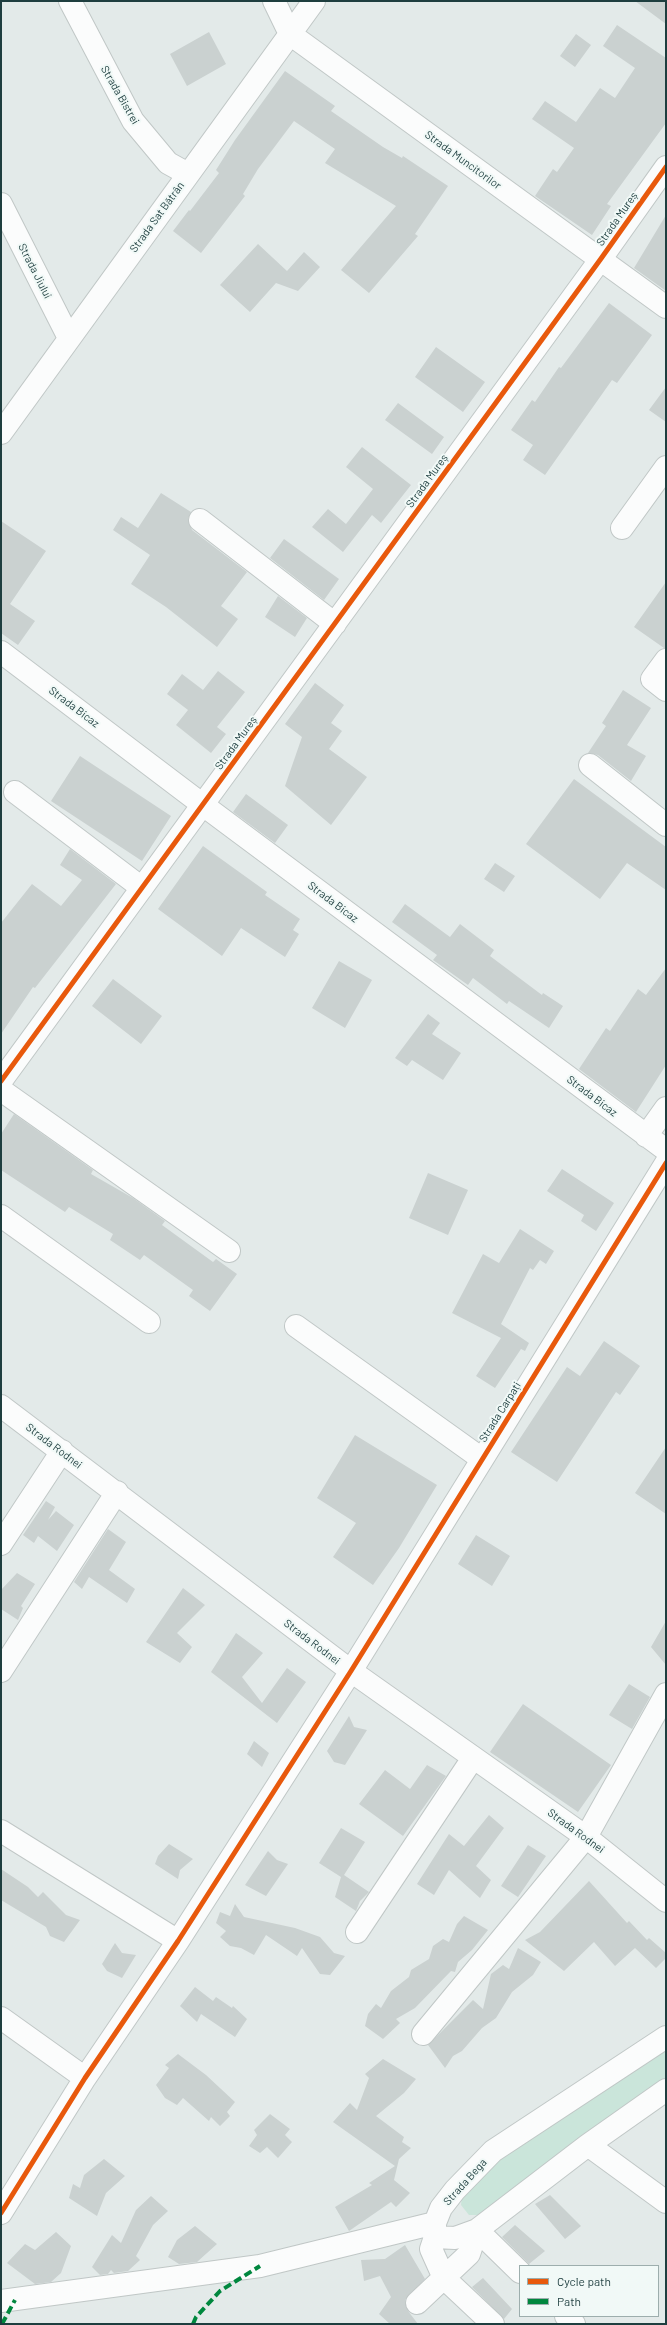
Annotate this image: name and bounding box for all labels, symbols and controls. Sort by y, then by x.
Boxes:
street label: Strada Bistrei [98,63,142,127]
street label: Strada Muncitorilor [422,128,504,192]
street label: Strada Sat Bătrân [127,179,187,255]
street label: Strada Mureș [594,190,640,248]
street label: Strada Jiului [15,241,55,301]
street label: Strada Mureș [403,452,451,510]
street label: Strada Bicaz [46,684,102,730]
street label: Strada Mureș [212,714,260,772]
street label: Strada Bicaz [305,879,361,925]
street label: Strada Bicaz [564,1073,620,1119]
street label: Strada Carpați [476,1379,524,1445]
street label: Strada Rodnei [23,1421,85,1471]
street label: Strada Rodnei [281,1617,343,1667]
street label: Strada Rodnei [545,1806,607,1856]
street label: Strada Bega [441,2156,489,2208]
legend [519,2265,659,2317]
text: Cycle path [557,2274,611,2288]
text: Path [557,2294,581,2308]

